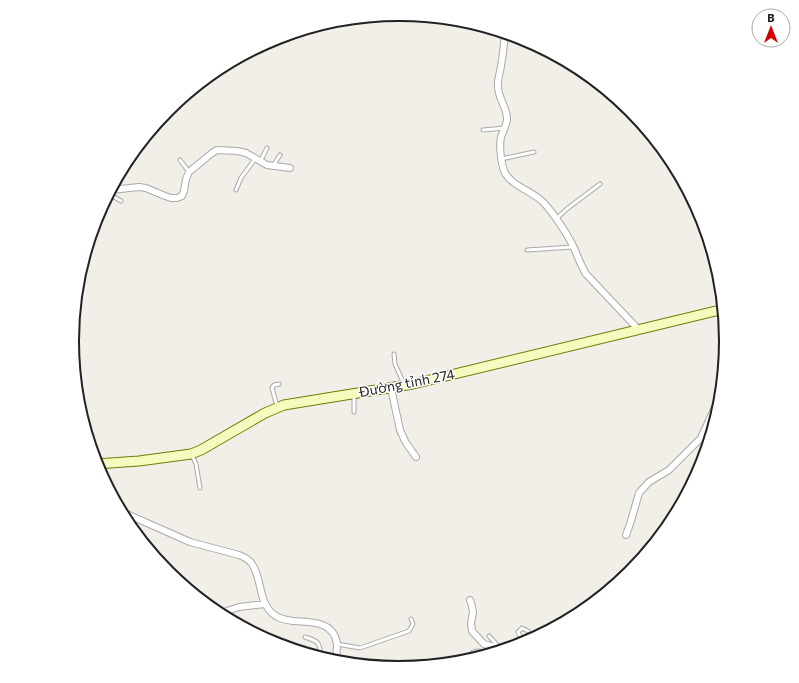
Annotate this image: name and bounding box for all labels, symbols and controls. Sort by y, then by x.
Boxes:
north arrow [751,8,791,48]
text: B [767,11,775,24]
street label: Đường tỉnh 274 [357,365,457,400]

